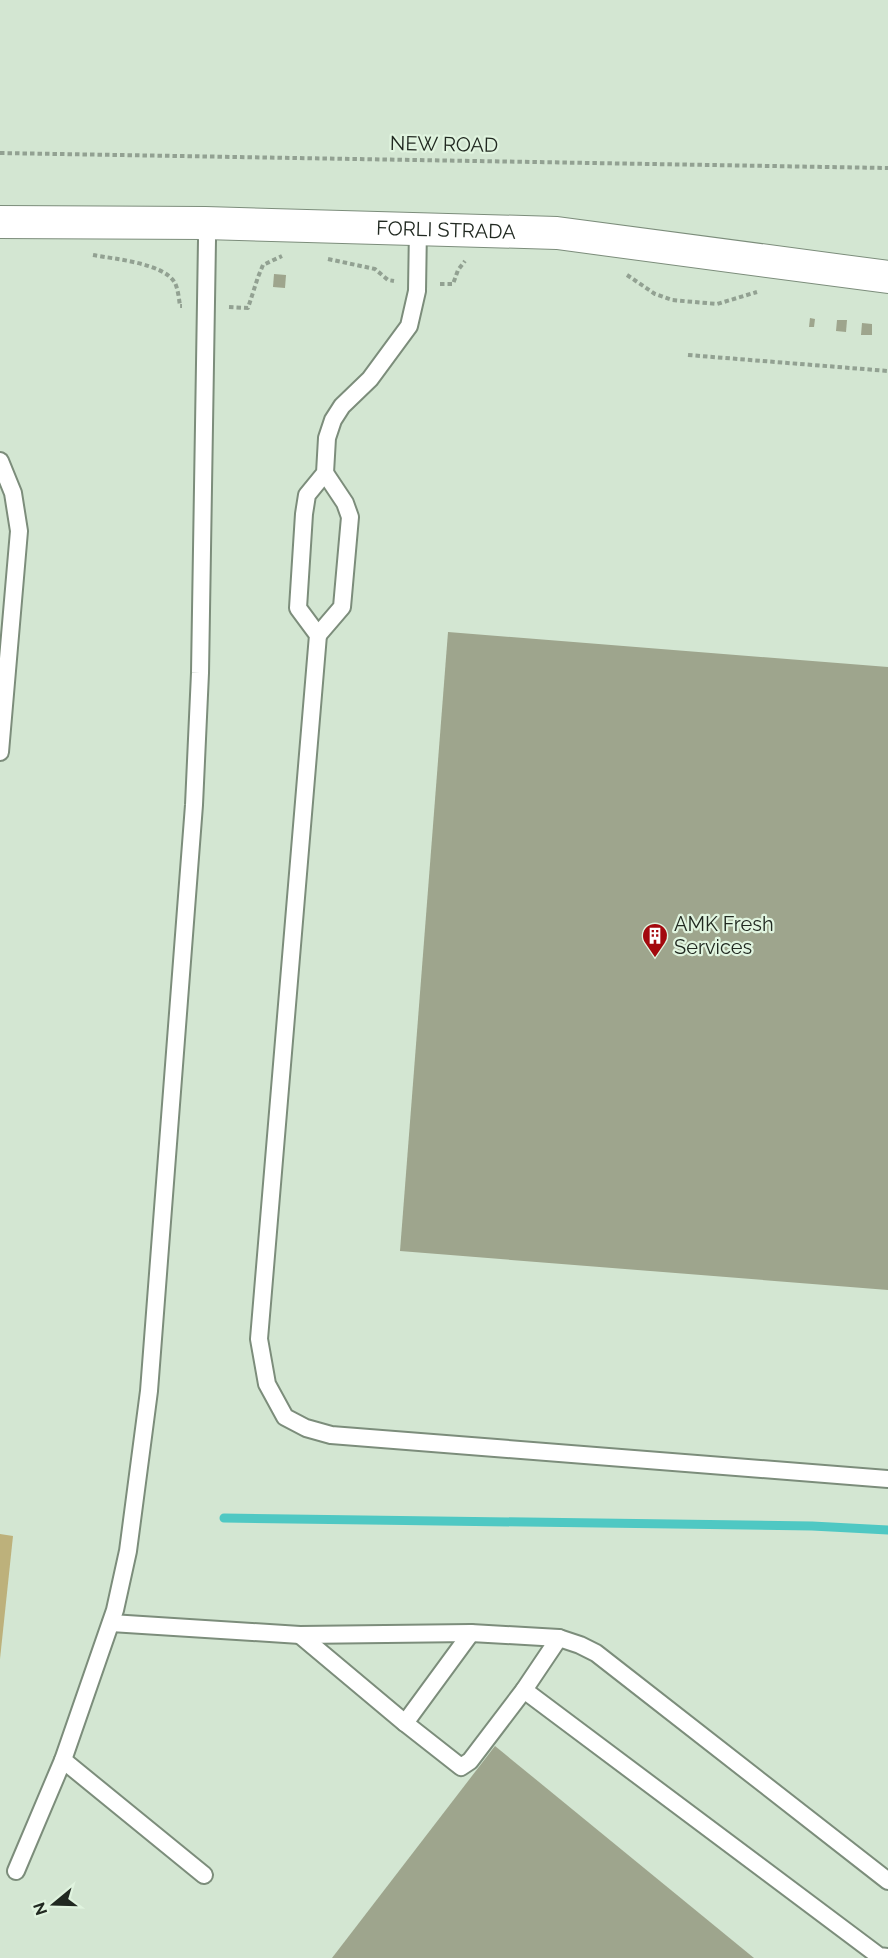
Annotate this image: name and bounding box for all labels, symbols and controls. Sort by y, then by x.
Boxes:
street label: NEW ROAD [390,131,498,157]
street label: FORLI STRADA [376,216,516,244]
place label: AMK Fresh Services [674,912,774,959]
building icon: AMK Fresh Services [640,921,670,959]
north arrow [24,1874,84,1934]
text: N [29,1900,51,1918]

